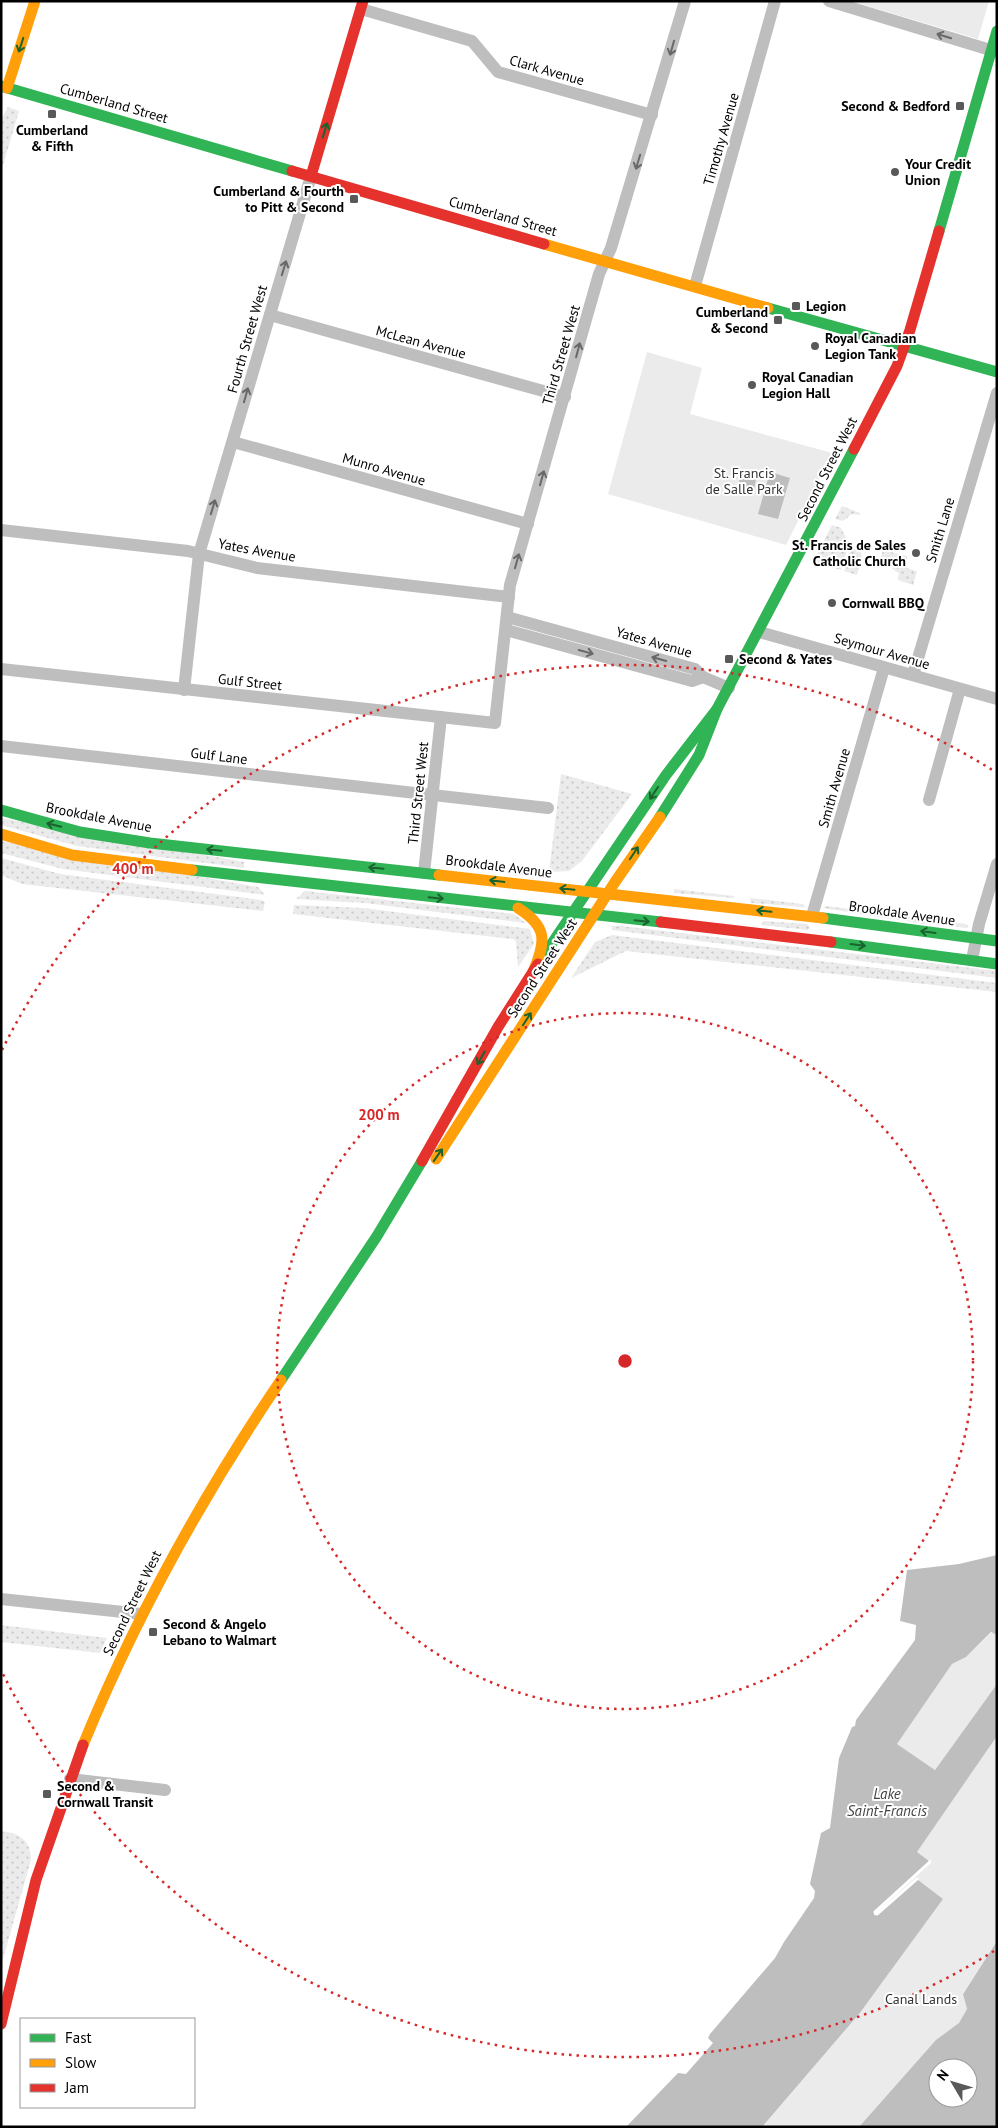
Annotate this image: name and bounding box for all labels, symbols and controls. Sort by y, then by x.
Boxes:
one-way arrow [937,31,953,41]
one-way arrow [16,36,25,52]
one-way arrow [666,40,676,56]
street label: Clark Avenue [507,51,587,89]
street label: Cumberland Street [58,79,170,127]
street label: Timothy Avenue [699,90,743,188]
place label: Second & Bedford [841,97,950,115]
marker: Second & Bedford [954,100,966,112]
marker: Cumberland & Fifth [46,108,58,120]
place label: Cumberland & Fifth [16,121,88,155]
one-way arrow [320,122,330,138]
one-way arrow [632,154,642,170]
place label: Your Credit Union [904,155,971,189]
marker: Your Credit Union [889,166,901,178]
place label: Cumberland & Fourth to Pitt & Second [213,182,344,216]
street label: Cumberland Street [447,192,559,240]
marker: Cumberland & Fourth to Pitt & Second [348,193,360,205]
one-way arrow [279,261,289,277]
street label: Fourth Street West [223,283,271,395]
place label: Legion [806,297,846,315]
marker: Legion [790,300,802,312]
street label: Third Street West [538,303,584,407]
place label: Cumberland & Second [696,303,768,337]
marker: Cumberland & Second [772,314,784,326]
street label: McLean Avenue [374,321,468,363]
place label: Royal Canadian Legion Tank [825,329,916,363]
marker: Royal Canadian Legion Tank [809,340,821,352]
one-way arrow [574,342,584,358]
place label: Royal Canadian Legion Hall [762,368,853,402]
marker: Royal Canadian Legion Hall [746,379,758,391]
one-way arrow [242,388,252,404]
street label: Second Street West [793,414,861,524]
street label: Munro Avenue [340,449,428,489]
park label: St. Francis de Salle Park [705,464,783,498]
one-way arrow [537,470,547,486]
street label: Smith Lane [922,495,958,565]
one-way arrow [209,500,219,516]
street label: Yates Avenue [217,534,297,566]
place label: St. Francis de Sales Catholic Church [792,536,906,570]
marker: St. Francis de Sales Catholic Church [910,547,922,559]
one-way arrow [513,553,523,569]
place label: Cornwall BBQ [842,594,925,612]
marker: Cornwall BBQ [826,597,838,609]
street label: Yates Avenue [614,623,694,661]
street label: Seymour Avenue [832,629,932,673]
one-way arrow [578,647,594,657]
place label: Second & Yates [739,650,832,668]
marker: Second & Yates [723,653,735,665]
one-way arrow [651,654,667,664]
street label: Gulf Street [217,670,283,694]
street label: Third Street West [404,740,432,845]
street label: Gulf Lane [190,744,248,768]
street label: Smith Avenue [814,746,854,830]
one-way arrow [649,786,659,800]
street label: Brookdale Avenue [45,798,153,836]
one-way arrow [46,820,62,829]
one-way arrow [207,845,223,855]
one-way arrow [629,846,639,860]
street label: Brookdale Avenue [445,851,553,881]
text: 400 m [112,859,154,878]
one-way arrow [368,863,384,872]
one-way arrow [490,876,506,886]
one-way arrow [559,884,575,894]
one-way arrow [428,893,444,903]
street label: Brookdale Avenue [848,897,956,929]
one-way arrow [756,906,772,916]
street label: Second Street West [503,915,581,1021]
one-way arrow [634,916,650,926]
one-way arrow [920,926,936,936]
one-way arrow [849,941,865,951]
one-way arrow [522,1012,533,1026]
one-way arrow [476,1050,486,1065]
text: 200 m [358,1105,400,1124]
one-way arrow [433,1148,443,1162]
centre of rings [616,1352,634,1370]
street label: Second Street West [99,1547,165,1659]
place label: Second & Angelo Lebano to Walmart [163,1615,276,1649]
marker: Second & Angelo Lebano to Walmart [147,1626,159,1638]
place label: Second & Cornwall Transit [57,1777,153,1811]
water label: Lake Saint-Francis [847,1784,927,1820]
marker: Second & Cornwall Transit [41,1788,53,1800]
park label: Canal Lands [885,1990,957,2008]
legend [20,2018,195,2108]
text: Fast [65,2028,92,2047]
text: Slow [65,2053,96,2072]
north arrow [928,2058,978,2108]
text: N [933,2066,953,2084]
text: Jam [64,2078,89,2097]

